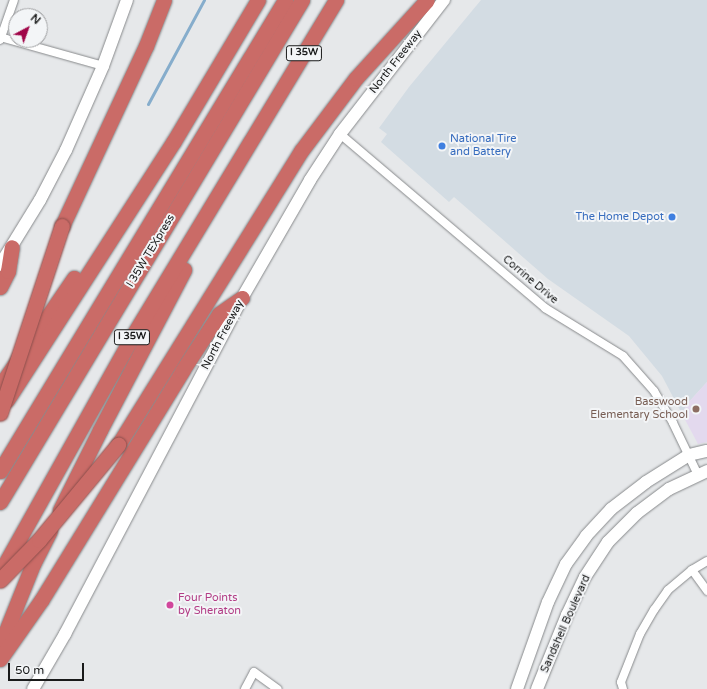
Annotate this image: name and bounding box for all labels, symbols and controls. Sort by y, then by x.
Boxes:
north arrow [8,8,48,48]
text: N [28,12,43,27]
street label: North Freeway [367,28,425,96]
road number: I 35W [285,45,323,61]
place label: National Tire and Battery [450,133,517,159]
marker: National Tire and Battery [437,141,447,151]
place label: The Home Depot [575,210,664,224]
street label: I 35W TEXpress [124,212,178,290]
marker: The Home Depot [667,212,677,222]
street label: Corrine Drive [500,253,560,307]
street label: North Freeway [199,298,247,372]
road number: I 35W [113,329,151,345]
place label: Basswood Elementary School [590,396,688,422]
marker: Basswood Elementary School [691,404,701,414]
street label: Sandshell Boulevard [538,573,594,675]
place label: Four Points by Sheraton [178,592,241,618]
marker: Four Points by Sheraton [165,600,175,610]
scale bar [10,655,86,681]
text: 50 m [15,663,44,677]

